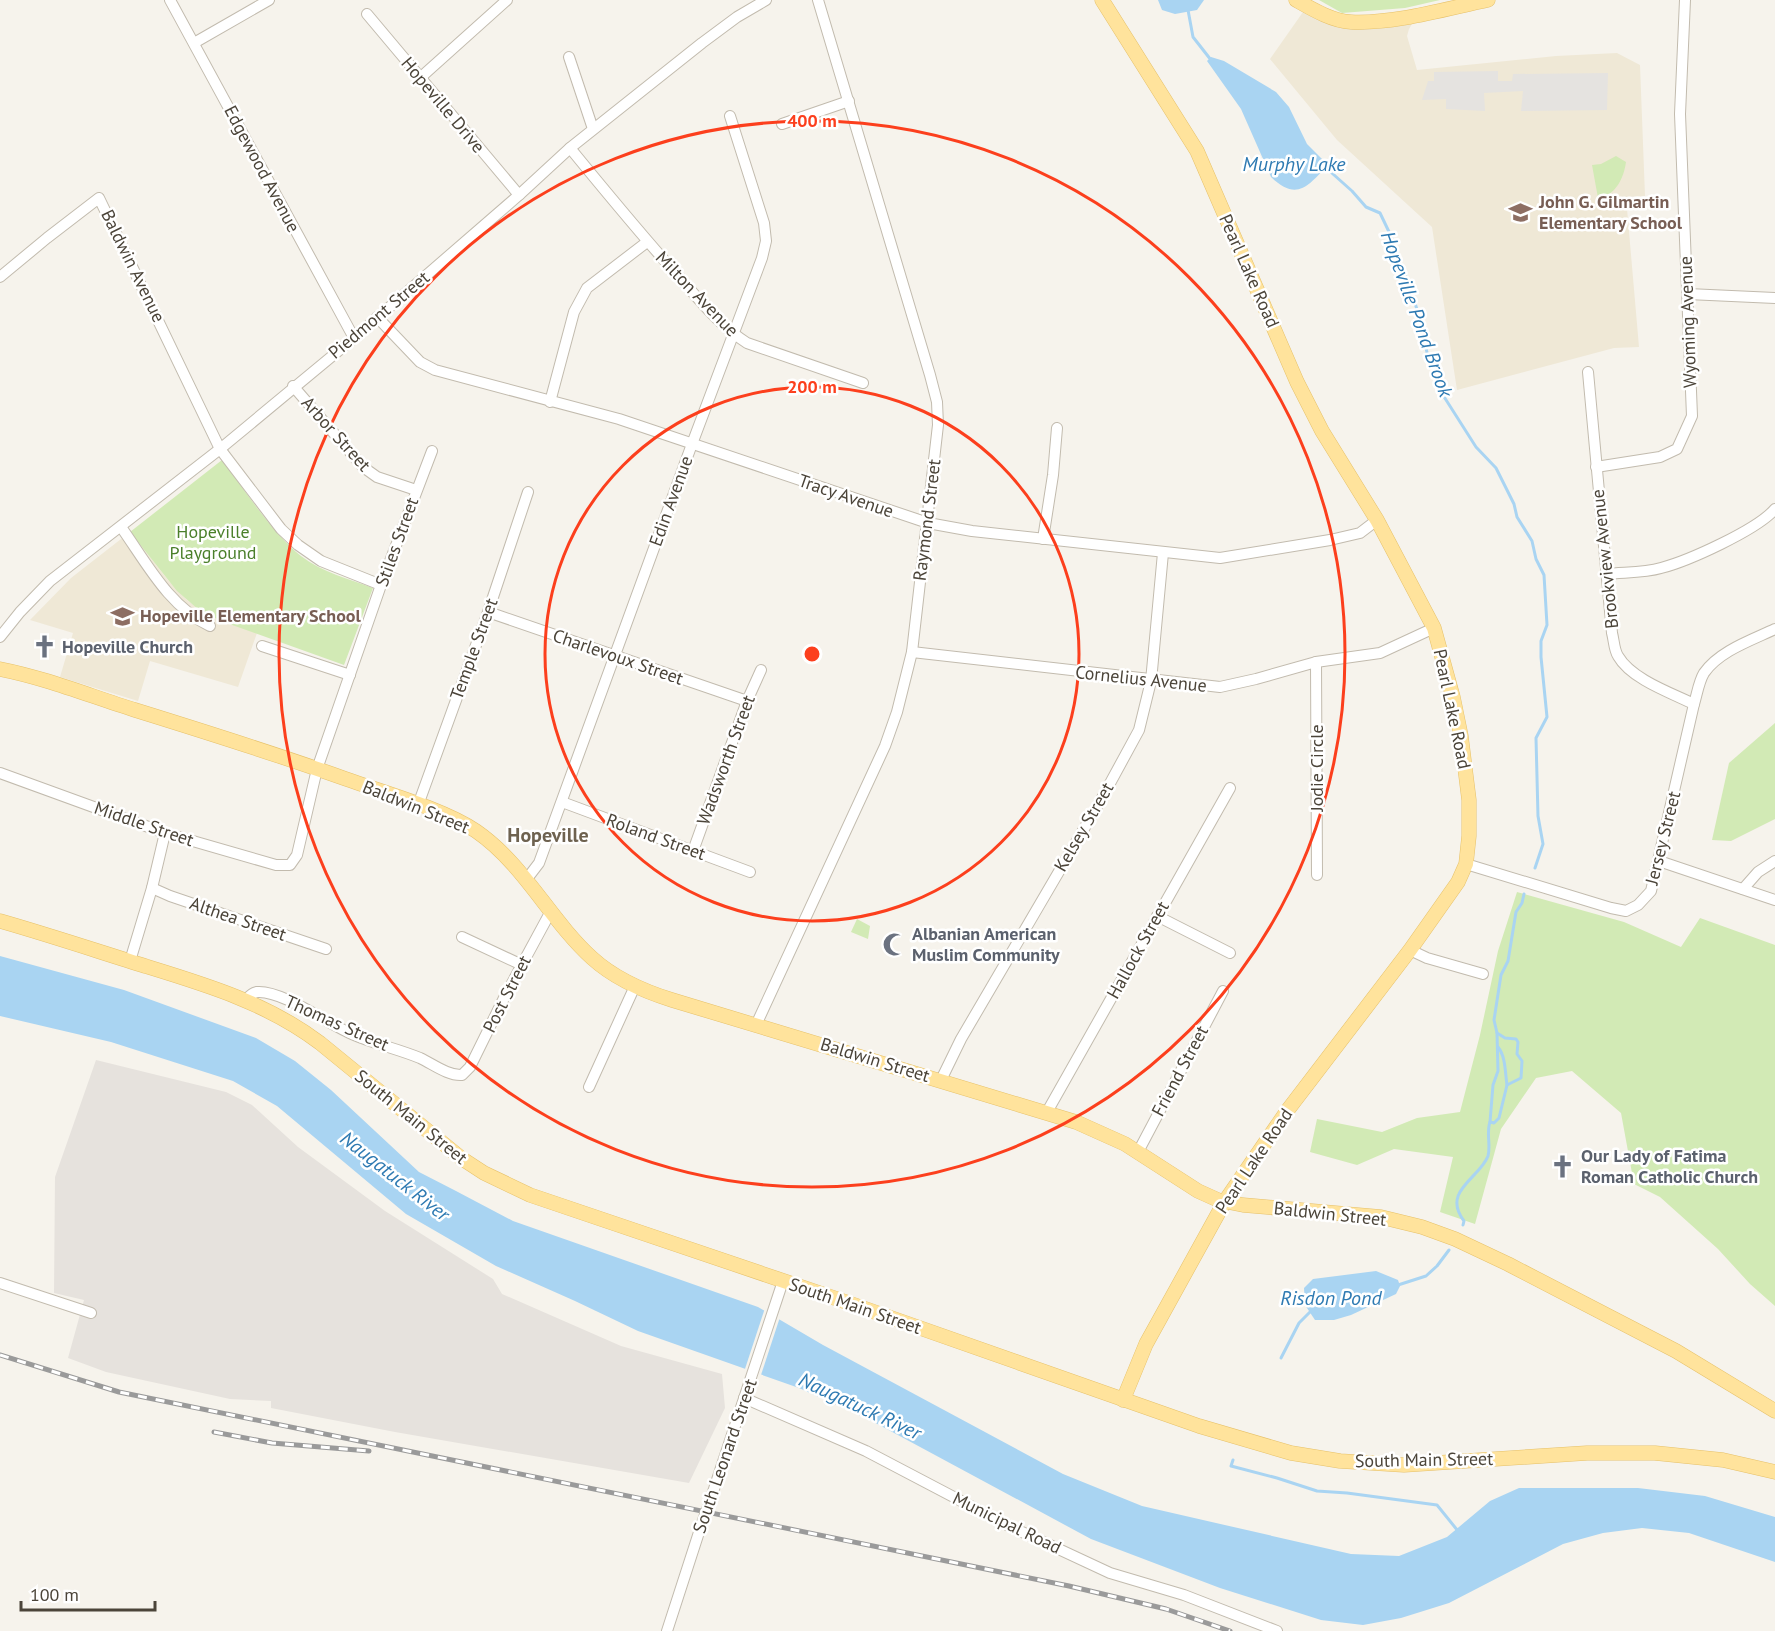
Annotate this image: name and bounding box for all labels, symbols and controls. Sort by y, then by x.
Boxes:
street label: Hopeville Drive [396,52,490,157]
street label: Edgewood Avenue [219,101,306,236]
text: 400 m [787,109,837,132]
water label: Murphy Lake [1243,151,1346,177]
place label: John G. Gilmartin Elementary School [1538,190,1683,234]
school or university icon: John G. Gilmartin Elementary School [1508,199,1534,225]
street label: Baldwin Avenue [96,206,171,326]
street label: Pearl Lake Road [1214,210,1285,331]
water label: Hopeville Pond Brook [1375,227,1459,402]
street label: Milton Avenue [651,246,744,341]
street label: Wyoming Avenue [1674,256,1701,388]
street label: Piedmont Street [324,266,434,364]
text: 200 m [787,375,837,398]
street label: Arbor Street [297,391,376,476]
street label: Edin Avenue [644,453,697,549]
street label: Raymond Street [908,458,945,582]
street label: Tracy Avenue [796,469,897,523]
street label: Brookview Avenue [1586,488,1623,630]
street label: Stiles Street [370,494,423,590]
park label: Hopeville Playground [169,520,257,564]
street label: Temple Street [445,595,503,703]
school or university icon: Hopeville Elementary School [109,603,135,629]
place label: Hopeville Elementary School [140,604,361,627]
street label: Charlevoux Street [550,623,686,690]
church icon: Hopeville Church [31,634,57,660]
place label: Hopeville Church [62,635,193,658]
centre of rings [802,644,822,664]
street label: Pearl Lake Road [1429,647,1476,771]
street label: Cornelius Avenue [1074,660,1208,697]
street label: Wadsworth Street [691,692,760,828]
street label: Jodie Circle [1305,724,1328,813]
street label: Baldwin Street [359,775,473,838]
street label: Kelsey Street [1049,778,1118,876]
street label: Jersey Street [1640,789,1685,888]
street label: Middle Street [91,796,197,851]
street label: Roland Street [603,808,709,865]
district label: Hopeville [507,822,589,848]
street label: Althea Street [187,891,289,946]
street label: Hallock Street [1101,897,1174,1003]
place label: Albanian American Muslim Community [912,922,1060,966]
mosque icon: Albanian American Muslim Community [881,931,907,957]
street label: Post Street [477,951,536,1036]
street label: Thomas Street [282,989,393,1056]
street label: Friend Street [1146,1021,1213,1120]
street label: Baldwin Street [818,1032,933,1087]
street label: South Main Street [350,1064,472,1169]
street label: Pearl Lake Road [1210,1104,1297,1218]
water label: Naugatuck River [335,1125,456,1228]
place label: Our Lady of Fatima Roman Catholic Church [1581,1144,1758,1188]
church icon: Our Lady of Fatima Roman Catholic Church [1550,1153,1576,1179]
street label: Baldwin Street [1273,1196,1387,1231]
street label: South Main Street [786,1272,924,1339]
water label: Risdon Pond [1280,1285,1382,1311]
water label: Naugatuck River [795,1366,927,1446]
street label: South Leonard Street [687,1376,762,1536]
street label: South Main Street [1355,1447,1493,1472]
street label: Municipal Road [949,1486,1065,1559]
scale bar [21,1574,154,1612]
text: 100 m [30,1583,79,1606]

